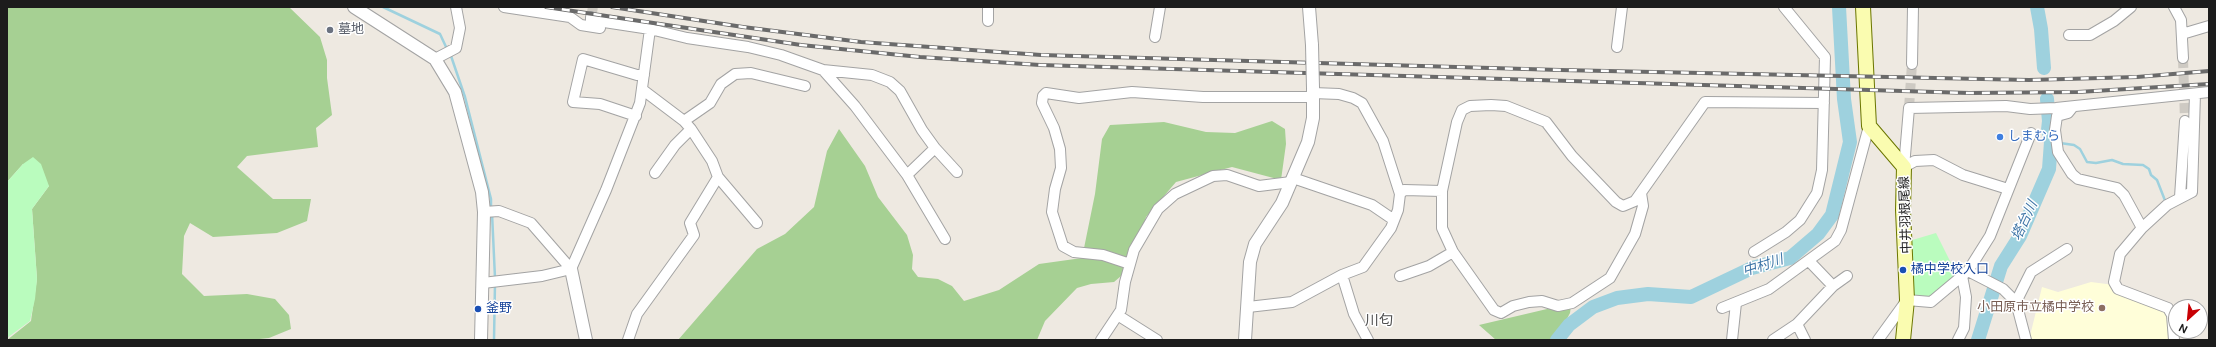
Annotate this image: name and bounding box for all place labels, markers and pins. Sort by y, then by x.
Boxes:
place label: 墓地 [338,22,364,38]
marker: 墓地 [325,25,335,35]
place label: しまむら [2008,129,2060,145]
marker: しまむら [1995,132,2005,142]
place label: 橘中学校入口 [1911,262,1989,278]
marker: 橘中学校入口 [1898,265,1908,275]
place label: 小田原市立橘中学校 [1977,300,2094,316]
place label: 釜野 [486,301,512,317]
marker: 小田原市立橘中学校 [2097,303,2107,313]
marker: 釜野 [473,304,483,314]

